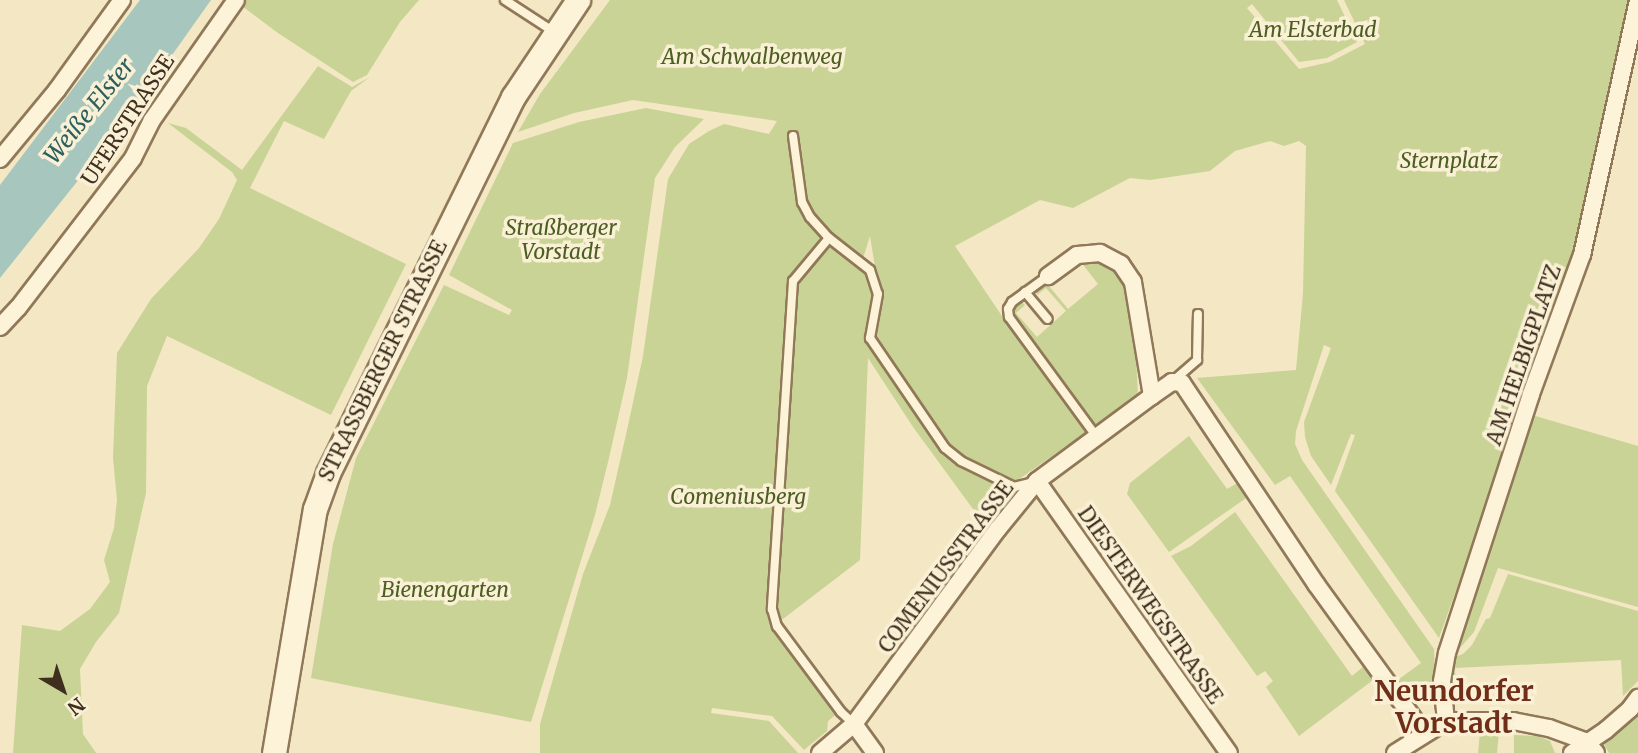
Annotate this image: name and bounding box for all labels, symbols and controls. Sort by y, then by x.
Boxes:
park label: Am Elsterbad [1249,17,1377,43]
park label: Am Schwalbenweg [662,44,842,70]
street label: UFERSTRASSE [76,50,180,190]
water label: Weiße Elster [38,53,140,169]
park label: Sternplatz [1400,148,1498,174]
park label: Straßberger Vorstadt [505,215,617,265]
street label: STRASSBERGER STRASSE [313,236,453,486]
street label: AM HELBIGPLATZ [1481,262,1567,448]
street label: COMENIUSSTRASSE [873,476,1019,658]
park label: Comeniusberg [670,484,806,510]
street label: DIESTERWEGSTRASSE [1072,502,1228,708]
park label: Bienengarten [381,577,509,603]
north arrow [28,655,98,725]
district label: Neundorfer Vorstadt [1374,674,1534,740]
text: N [63,692,90,720]

